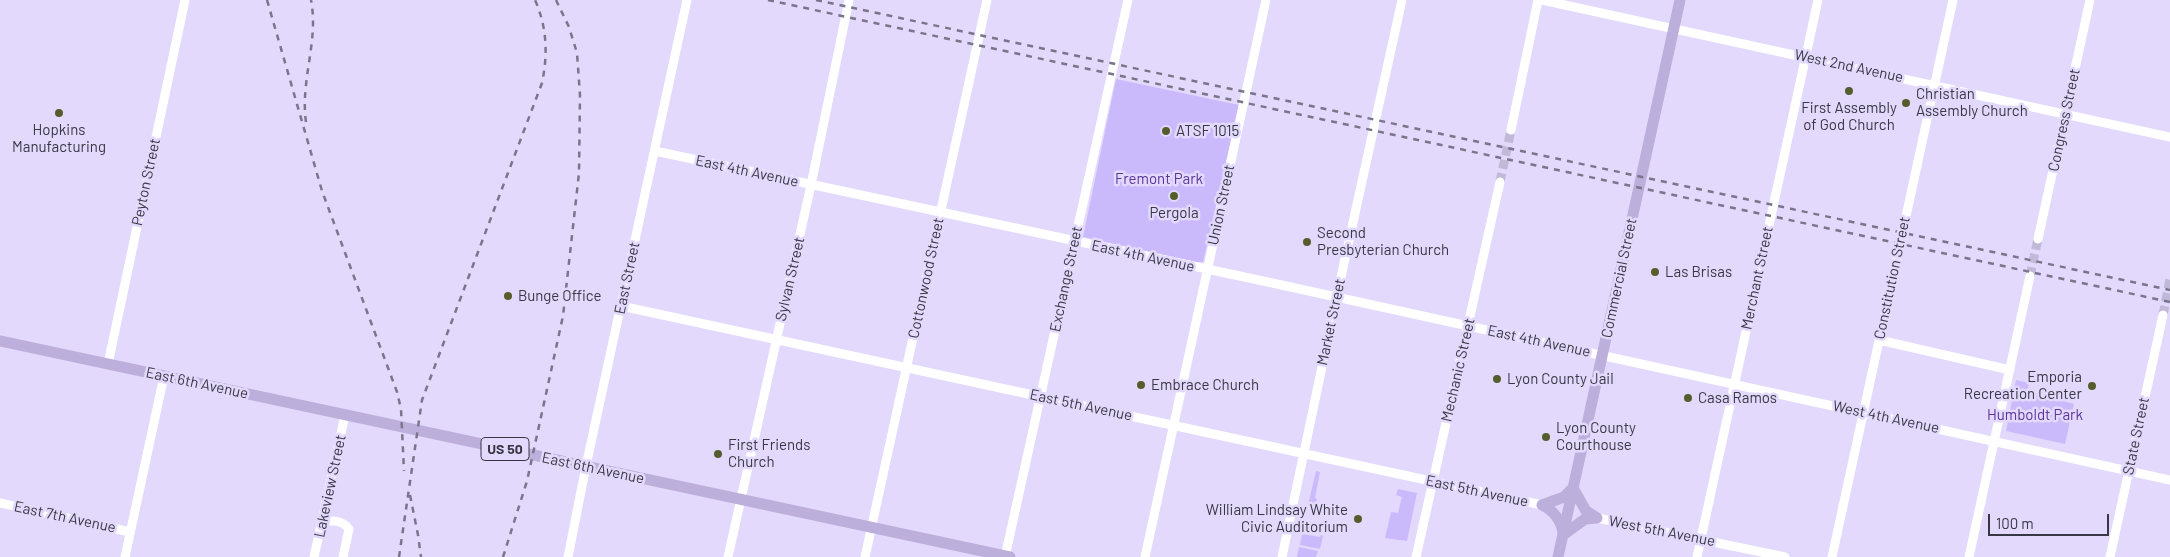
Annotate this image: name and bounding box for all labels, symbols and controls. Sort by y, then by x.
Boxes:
street label: West 2nd Avenue [1793,46,1905,86]
street label: Congress Street [2044,67,2084,173]
marker: First Assembly of God Church [1843,85,1855,97]
place label: Christian Assembly Church [1916,85,2028,120]
marker: Christian Assembly Church [1900,97,1912,109]
place label: First Assembly of God Church [1801,99,1897,134]
marker: Hopkins Manufacturing [53,107,65,119]
place label: Hopkins Manufacturing [12,121,106,156]
place label: ATSF 1015 [1176,122,1239,140]
marker: ATSF 1015 [1160,125,1172,137]
street label: Peyton Street [128,137,164,227]
street label: East 4th Avenue [694,151,800,191]
street label: Union Street [1204,163,1238,247]
park label: Fremont Park [1115,170,1203,188]
marker: Pergola [1168,190,1180,202]
place label: Pergola [1149,204,1199,222]
street label: Constitution Street [1870,215,1914,341]
street label: Cottonwood Street [904,216,948,340]
street label: Commercial Street [1598,216,1640,340]
place label: Second Presbyterian Church [1317,224,1449,259]
street label: Exchange Street [1046,225,1086,333]
street label: Merchant Street [1737,225,1777,331]
street label: Sylvan Street [772,235,808,323]
street label: East 4th Avenue [1090,236,1196,276]
marker: Second Presbyterian Church [1301,236,1313,248]
street label: East Street [611,240,643,316]
place label: Las Brisas [1665,263,1732,281]
marker: Las Brisas [1649,266,1661,278]
street label: Market Street [1313,277,1349,367]
place label: Bunge Office [518,287,602,305]
marker: Bunge Office [502,290,514,302]
street label: Mechanic Street [1437,316,1479,424]
street label: East 4th Avenue [1486,321,1592,361]
street label: East 6th Avenue [144,363,250,403]
place label: Emporia Recreation Center [1964,368,2082,403]
place label: Lyon County Jail [1507,370,1614,388]
marker: Lyon County Jail [1491,373,1503,385]
place label: Embrace Church [1151,376,1259,394]
marker: Embrace Church [1135,379,1147,391]
marker: Emporia Recreation Center [2086,380,2098,392]
street label: East 5th Avenue [1028,385,1134,425]
place label: Casa Ramos [1698,389,1777,407]
marker: Casa Ramos [1682,392,1694,404]
street label: State Street [2119,395,2153,477]
street label: West 4th Avenue [1831,397,1941,437]
park label: Humboldt Park [1987,406,2083,424]
place label: Lyon County Courthouse [1556,419,1636,454]
marker: Lyon County Courthouse [1540,431,1552,443]
street label: Lakeview Street [310,433,350,539]
place label: First Friends Church [728,436,810,471]
road number: US 50 [481,438,529,460]
street label: East 6th Avenue [540,448,646,488]
marker: First Friends Church [712,448,724,460]
street label: East 5th Avenue [1424,471,1530,511]
street label: East 7th Avenue [12,497,118,537]
place label: William Lindsay White Civic Auditorium [1206,501,1348,536]
scale bar [1990,504,2111,536]
street label: West 5th Avenue [1607,512,1717,550]
marker: William Lindsay White Civic Auditorium [1352,513,1364,525]
text: 100 m [1996,514,2034,532]

